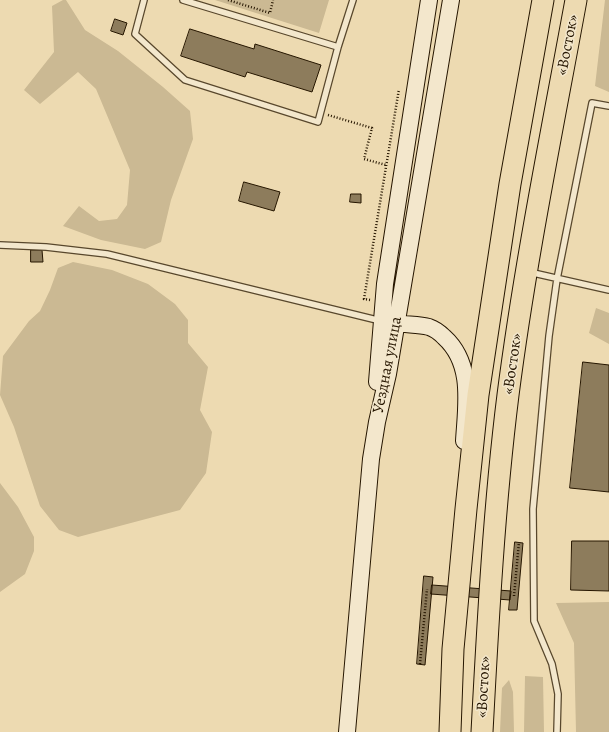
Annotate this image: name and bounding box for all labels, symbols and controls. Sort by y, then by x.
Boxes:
street label: «Восток» [553,13,583,77]
street label: Уездная улица [369,315,407,415]
street label: «Восток» [499,332,527,396]
street label: «Восток» [473,656,495,718]

